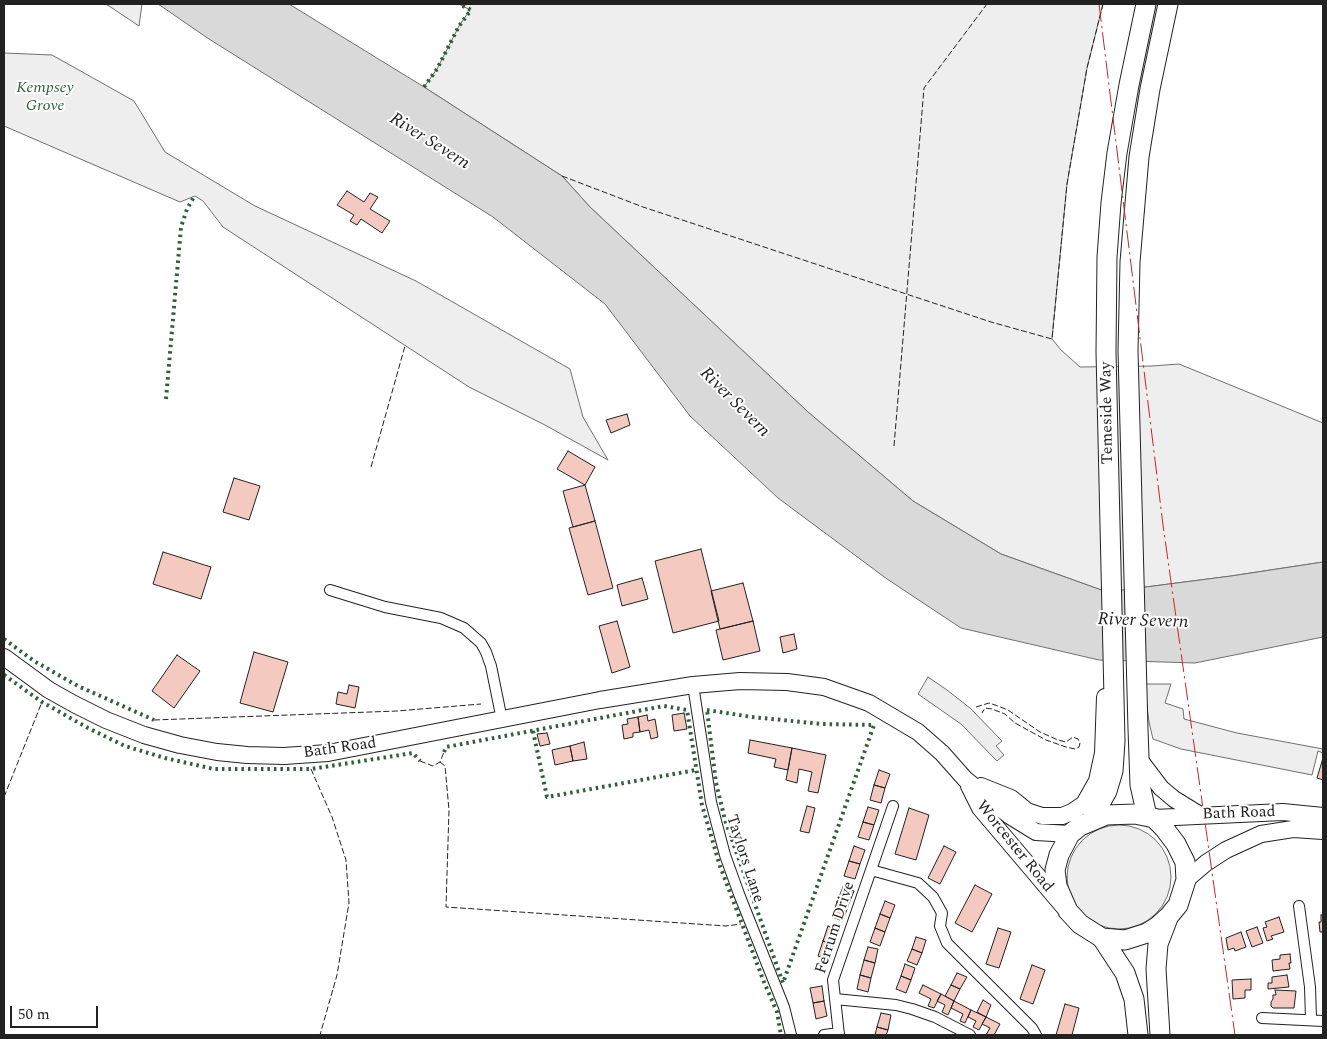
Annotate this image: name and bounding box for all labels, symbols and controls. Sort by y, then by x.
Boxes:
park label: Kempsey Grove [16,79,74,117]
water label: River Severn [385,109,473,175]
street label: Temeside Way [1098,362,1118,464]
water label: River Severn [694,363,774,443]
water label: River Severn [1097,610,1189,634]
street label: Bath Road [302,734,378,764]
street label: Worcester Road [971,797,1057,897]
street label: Bath Road [1202,803,1276,825]
street label: Taylors Lane [721,813,767,905]
street label: Ferrum Drive [812,880,860,976]
scale bar [12,996,100,1028]
text: 50 m [18,1003,50,1026]

